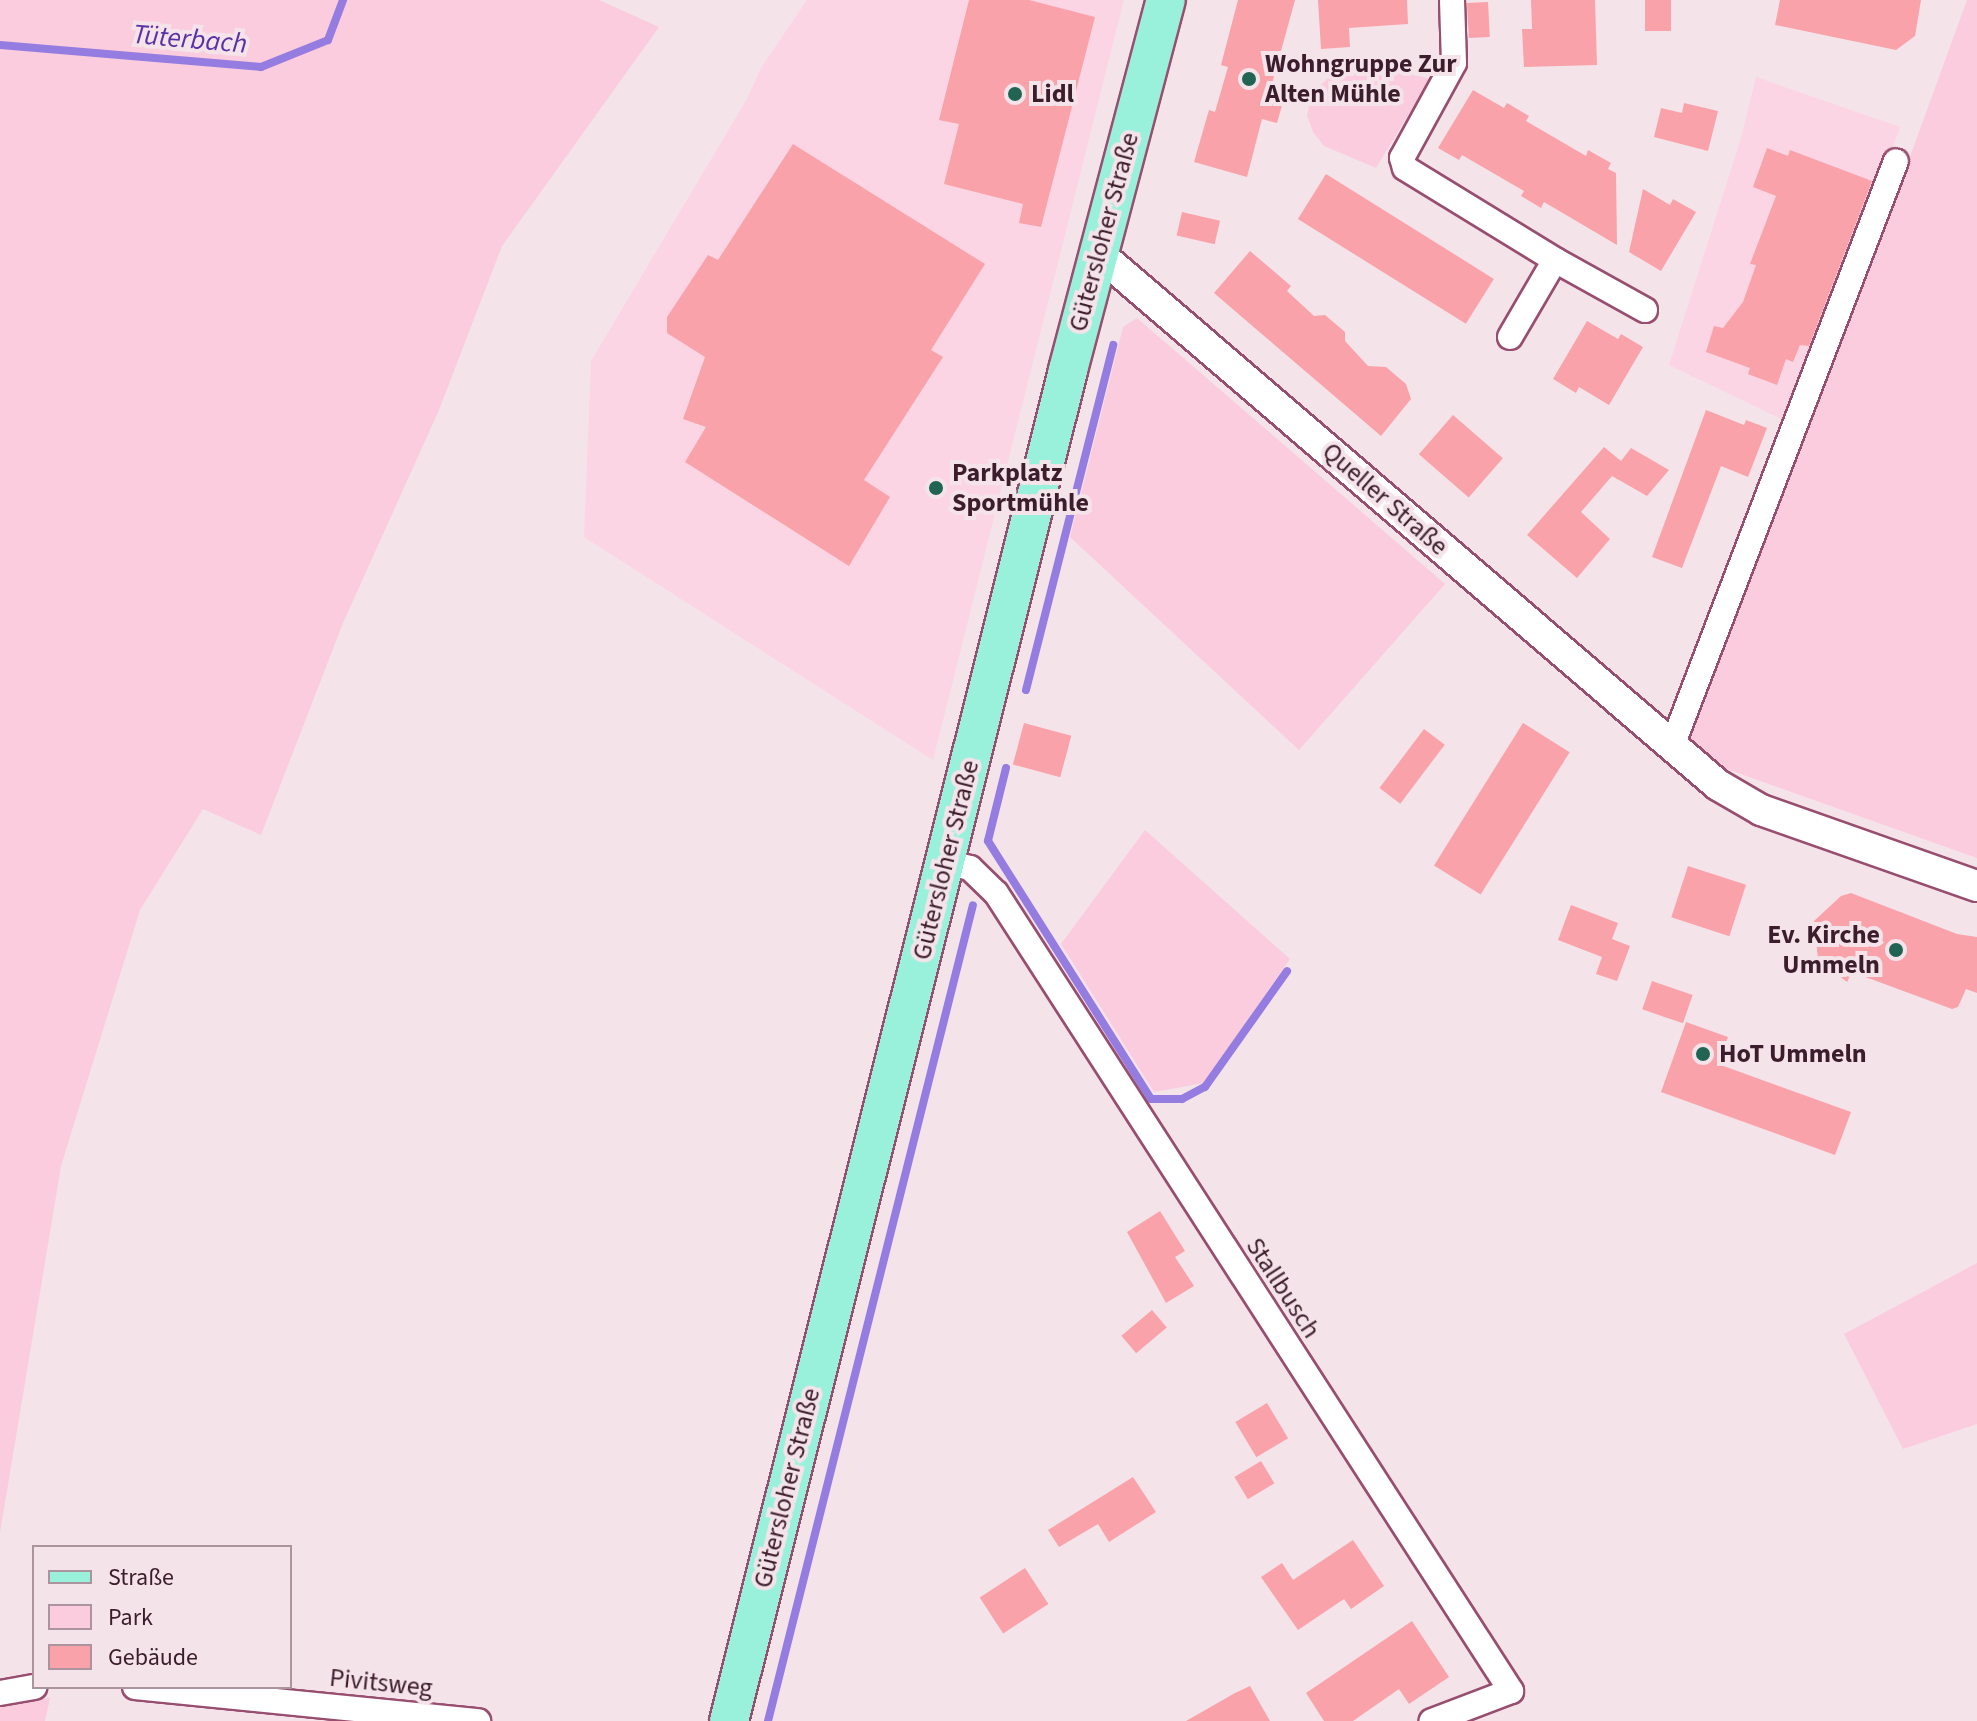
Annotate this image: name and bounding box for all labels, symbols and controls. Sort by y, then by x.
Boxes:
water label: Tüterbach [131,17,249,61]
place label: Wohngruppe Zur Alten Mühle [1265,48,1457,110]
marker: Wohngruppe Zur Alten Mühle [1240,70,1258,88]
place label: Lidl [1031,78,1074,110]
marker: Lidl [1006,85,1024,103]
street label: Gütersloher Straße [1062,129,1146,335]
street label: Queller Straße [1316,436,1454,562]
place label: Parkplatz Sportmühle [952,457,1089,518]
marker: Parkplatz Sportmühle [927,479,945,497]
street label: Gütersloher Straße [906,757,986,963]
place label: Ev. Kirche Ummeln [1767,919,1880,980]
marker: Ev. Kirche Ummeln [1887,941,1905,959]
place label: HoT Ummeln [1719,1038,1867,1070]
marker: HoT Ummeln [1694,1045,1712,1063]
street label: Stallbusch [1239,1232,1327,1344]
street label: Gütersloher Straße [747,1385,827,1591]
legend [32,1545,292,1689]
text: Straße [108,1560,174,1595]
text: Park [108,1600,153,1635]
text: Gebäude [108,1640,198,1675]
street label: Pivitsweg [328,1662,434,1704]

